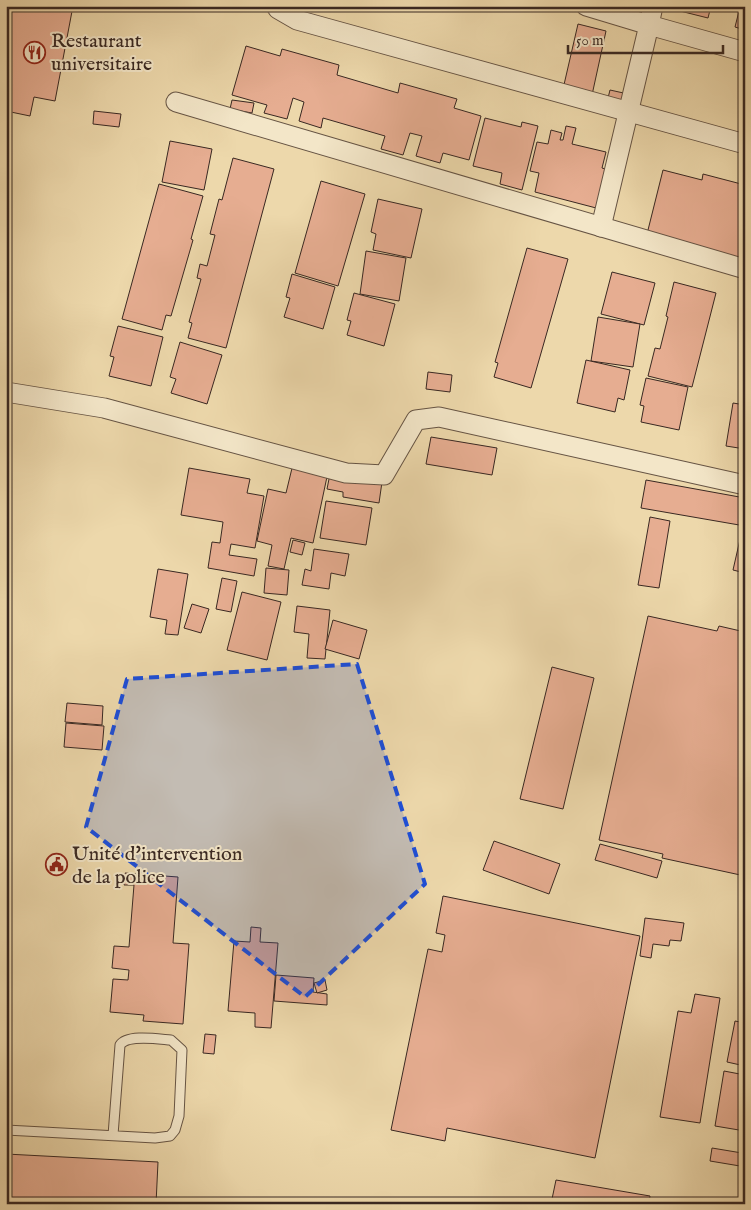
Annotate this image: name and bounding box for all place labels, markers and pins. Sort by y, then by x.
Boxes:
place label: Restaurant universitaire [51,29,152,77]
restaurant icon: Restaurant universitaire [23,40,47,64]
place label: Unité d'intervention de la police [72,842,243,890]
public building icon: Unité d'intervention de la police [44,853,68,877]

